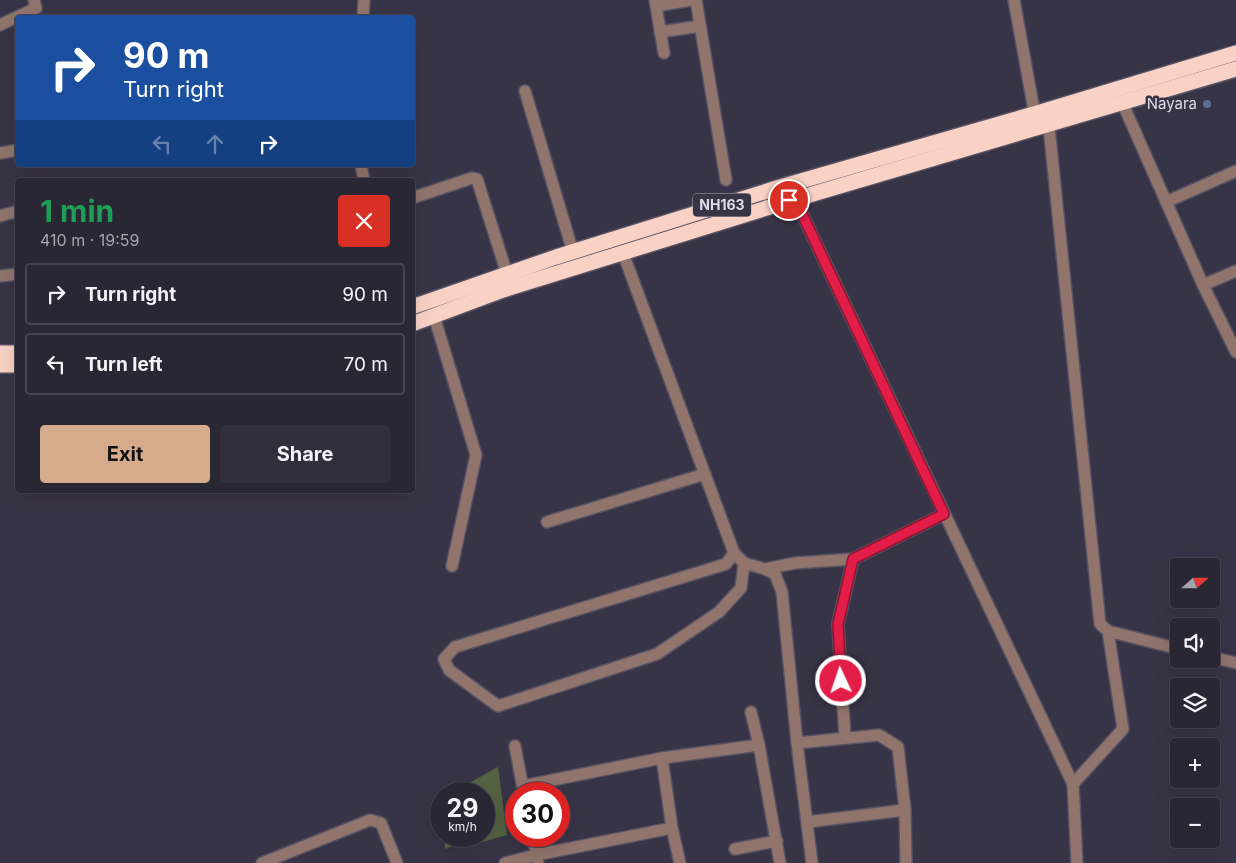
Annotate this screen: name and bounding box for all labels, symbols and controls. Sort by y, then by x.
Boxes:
text: 90 m [123,34,210,76]
icon: right [40,35,105,100]
text: Turn right [123,76,224,102]
place label: Nayara [1147,94,1197,113]
marker: Nayara [1201,98,1213,110]
icon: left [148,130,176,158]
icon: ahead [201,130,229,158]
icon: right [254,130,282,158]
pin [768,179,810,221]
icon: arrive [775,186,803,214]
text: 1 min [40,193,114,229]
road number: NH163 [693,194,751,216]
button: close [338,195,390,247]
text: 410 m · 19:59 [40,230,139,250]
icon: right [42,280,70,308]
text: Turn right [85,283,176,306]
text: 90 m [342,283,388,306]
icon: left [42,350,70,378]
text: Turn left [85,353,163,376]
text: 70 m [344,353,388,376]
button: Exit [40,425,210,483]
button: Share [220,425,390,483]
north arrow [1170,558,1220,608]
map controls [1170,558,1220,848]
button: sound [1170,618,1220,668]
position arrow [814,654,866,706]
button: layers [1170,678,1220,728]
button: + [1170,738,1220,788]
speed limit sign: 30 [505,782,570,847]
text: 29 [447,793,478,823]
button: − [1170,798,1220,848]
text: km/h [448,819,477,834]

